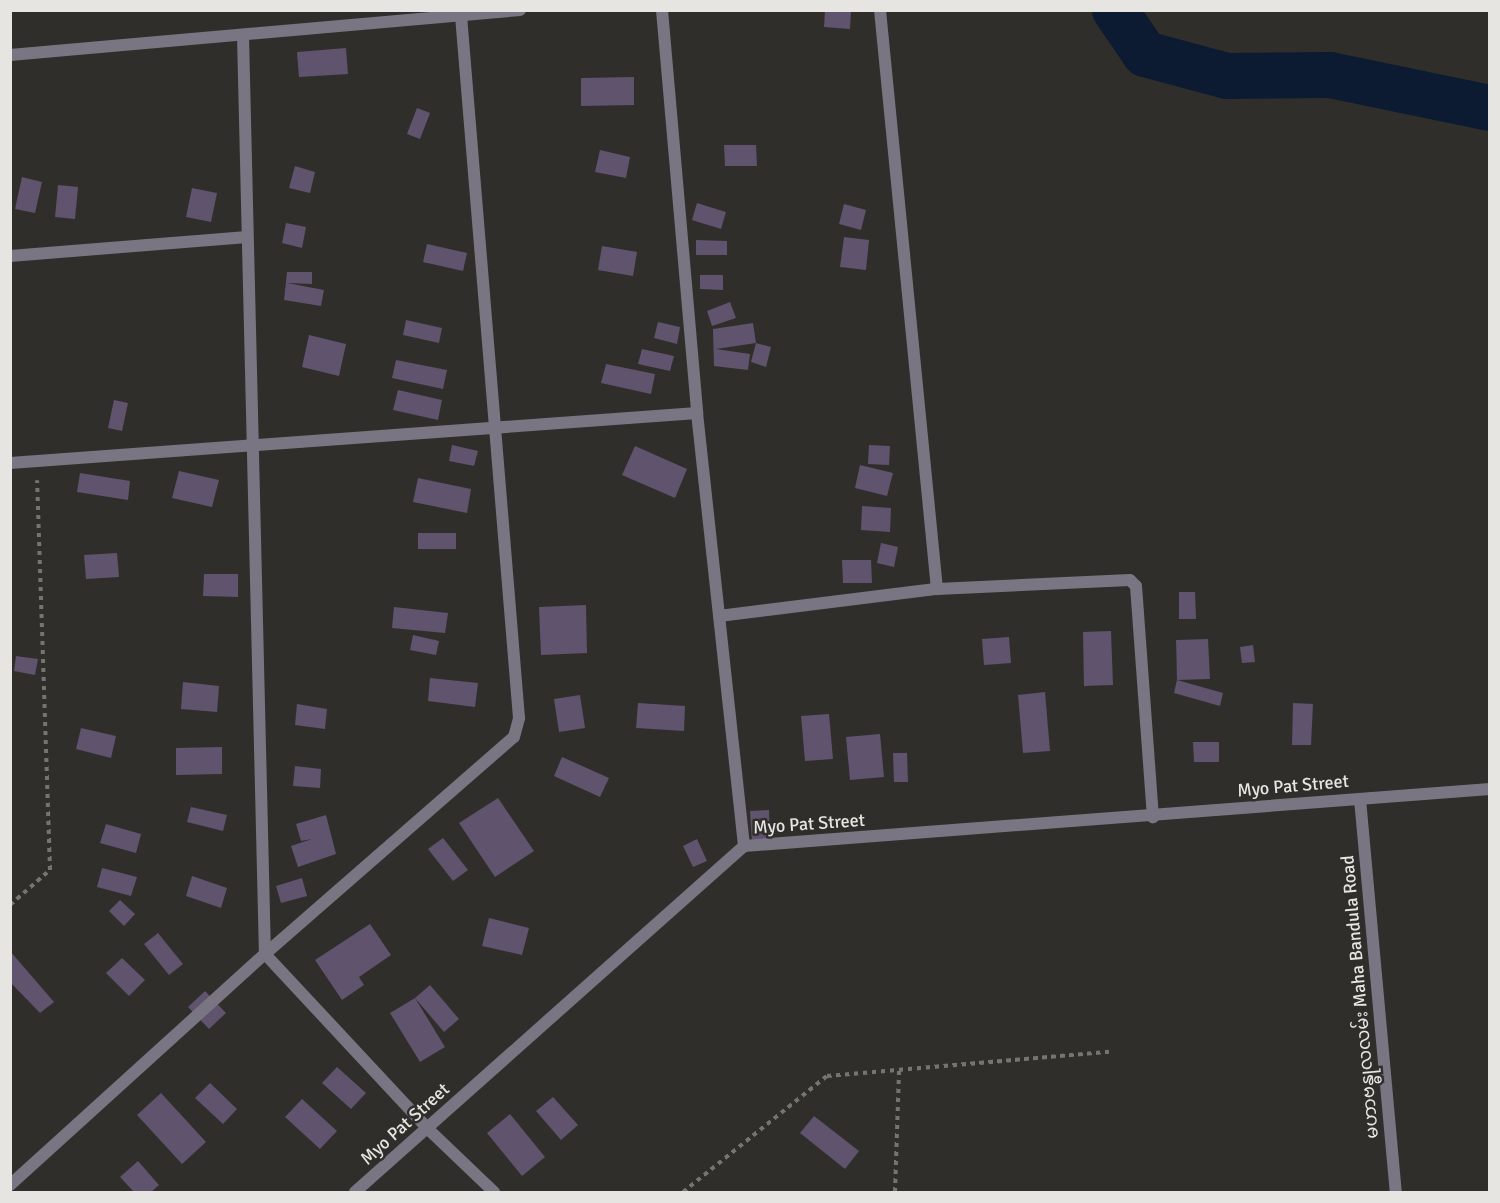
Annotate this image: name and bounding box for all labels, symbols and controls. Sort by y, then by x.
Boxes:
street label: Myo Pat Street [1236,770,1350,802]
street label: Myo Pat Street [752,809,866,839]
street label: မဟာဗန္ဓုလလမ်း Maha Bandula Road [1337,854,1383,1140]
street label: Myo Pat Street [356,1079,454,1169]

